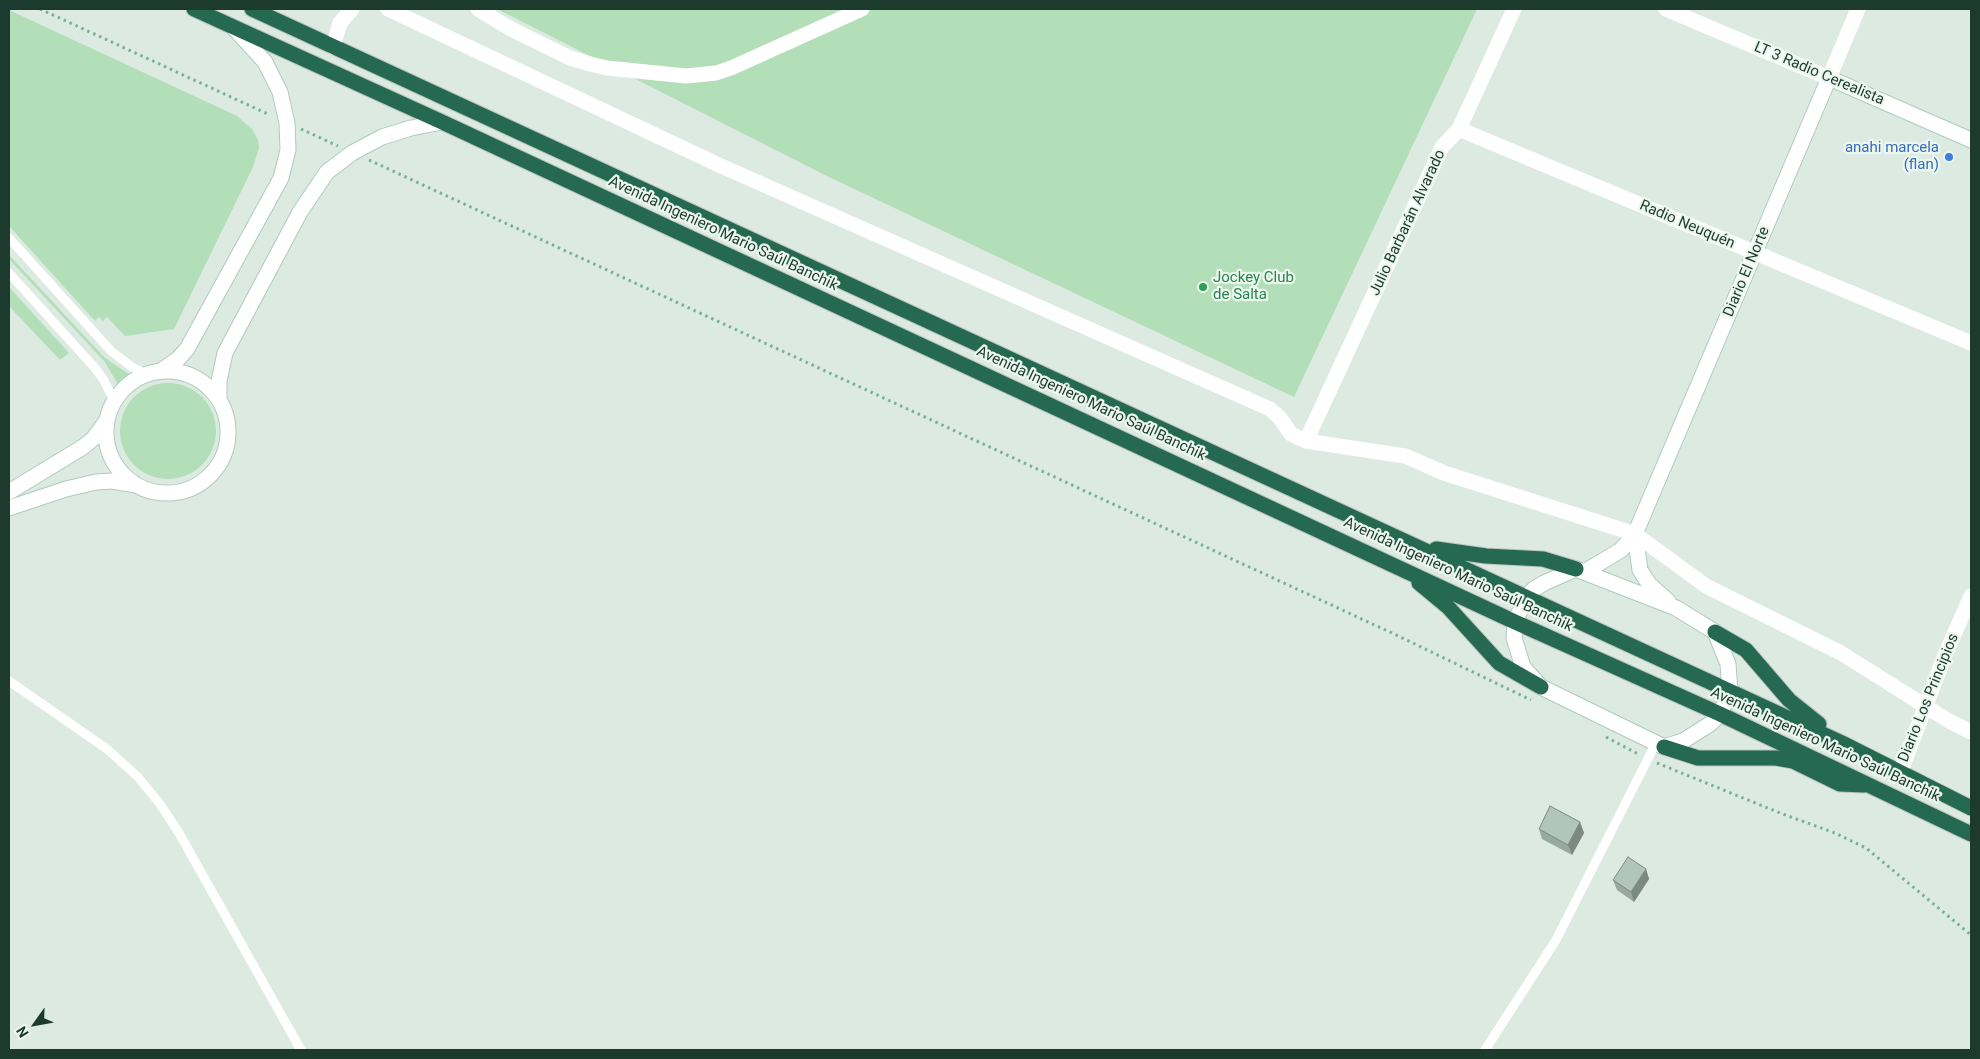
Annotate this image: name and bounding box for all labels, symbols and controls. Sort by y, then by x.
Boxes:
street label: LT 3 Radio Cerealista [1751,38,1887,110]
place label: anahi marcela (flan) [1845,139,1939,174]
street label: Julio Barbarán Alvarado [1366,147,1450,299]
marker: anahi marcela (flan) [1943,151,1955,163]
street label: Avenida Ingeniero Mario Saúl Banchik [606,173,840,295]
street label: Radio Neuquén [1637,197,1737,253]
street label: Diario El Norte [1720,224,1774,320]
place label: Jockey Club de Salta [1213,269,1294,304]
marker: Jockey Club de Salta [1197,281,1209,293]
street label: Avenida Ingeniero Mario Saúl Banchik [974,343,1208,465]
street label: Avenida Ingeniero Mario Saúl Banchik [1341,514,1575,636]
street label: Diario Los Principios [1895,631,1963,765]
street label: Avenida Ingeniero Mario Saúl Banchik [1708,684,1942,806]
north arrow [10,999,60,1049]
text: N [13,1024,32,1040]

